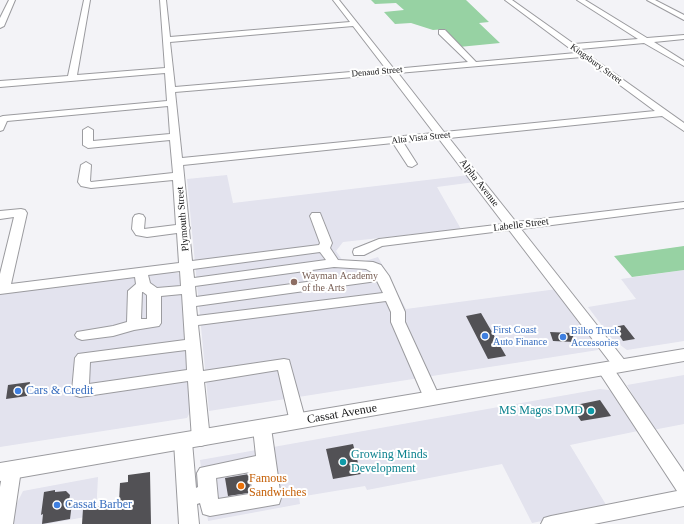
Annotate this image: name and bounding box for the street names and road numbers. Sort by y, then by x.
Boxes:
street label: Kingsbury Street [568,42,624,86]
street label: Denaud Street [351,64,403,80]
street label: Alta Vista Street [391,130,451,146]
street label: Alpha Avenue [457,157,501,209]
street label: Plymouth Street [174,186,192,252]
street label: Labelle Street [493,216,549,234]
street label: Cassat Avenue [306,401,378,427]

